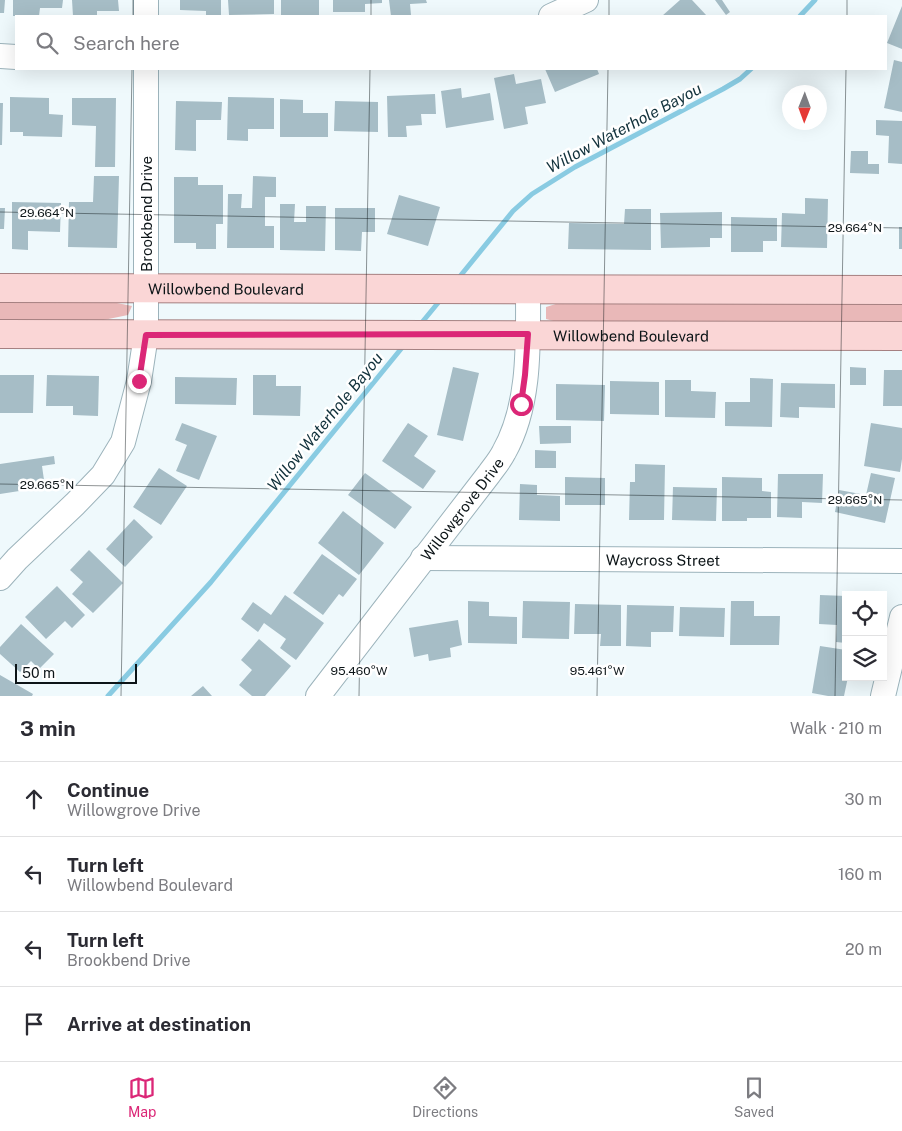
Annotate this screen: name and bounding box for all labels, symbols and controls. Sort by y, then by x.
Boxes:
search box [15,15,887,70]
icon: search [33,29,61,57]
text: Search here [73,32,180,54]
water label: Willow Waterhole Bayou [543,79,705,177]
north arrow [782,85,827,130]
street label: Brookbend Drive [138,156,155,272]
text: 29.664°N [20,206,74,220]
text: 29.664°N [828,221,882,235]
street label: Willowbend Boulevard [148,280,304,297]
street label: Willowbend Boulevard [553,327,709,344]
water label: Willow Waterhole Bayou [263,349,387,495]
route end [128,370,151,393]
route start [510,393,533,416]
street label: Willowgrove Drive [417,454,507,564]
text: 29.665°N [20,478,74,492]
text: 29.665°N [828,493,882,507]
street label: Waycross Street [606,551,720,568]
map controls [842,591,887,681]
button: locate [842,591,887,636]
button: layers [842,636,887,681]
scale bar [15,661,138,684]
text: 95.460°W [330,664,388,678]
text: 95.461°W [570,664,625,678]
text: 50 m [22,665,55,681]
text: 3 min [20,716,76,741]
text: Walk · 210 m [790,719,882,738]
text: Continue [67,779,149,801]
icon: ahead [20,785,48,813]
text: 30 m [845,790,882,809]
text: Willowgrove Drive [67,801,201,820]
text: Turn left [67,854,144,876]
icon: left [20,860,48,888]
text: 160 m [838,865,882,884]
text: Willowbend Boulevard [67,876,233,895]
text: Turn left [67,929,144,951]
icon: left [20,935,48,963]
text: 20 m [845,940,882,959]
text: Brookbend Drive [67,951,191,970]
icon: arrive [20,1010,48,1038]
text: Arrive at destination [67,1013,251,1035]
tab: Map [128,1074,156,1120]
tab: Directions [412,1074,478,1120]
tab: Saved [734,1074,774,1120]

